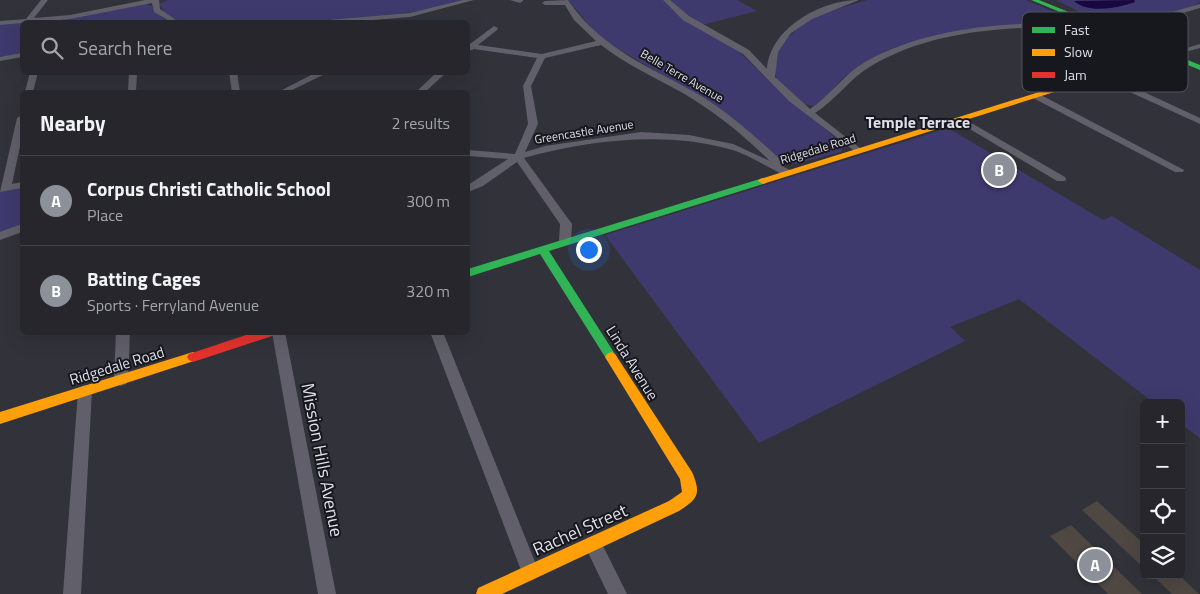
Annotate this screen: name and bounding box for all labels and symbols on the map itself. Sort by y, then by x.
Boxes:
legend [1022,12,1188,92]
text: Fast [1064,19,1089,40]
text: Slow [1064,41,1093,62]
street label: Belle Terre Avenue [637,44,727,107]
text: Jam [1064,64,1087,85]
district label: Temple Terrace [866,110,970,134]
street label: Greencastle Avenue [533,114,635,149]
street label: Ridgedale Road [778,128,858,169]
pin: B [983,151,1015,189]
your location [576,237,602,263]
street label: Linda Avenue [600,321,664,405]
street label: Ridgedale Road [67,340,167,391]
street label: Mission Hills Avenue [294,381,351,539]
street label: Rachel Street [528,496,632,562]
pin: A [1079,546,1111,584]

